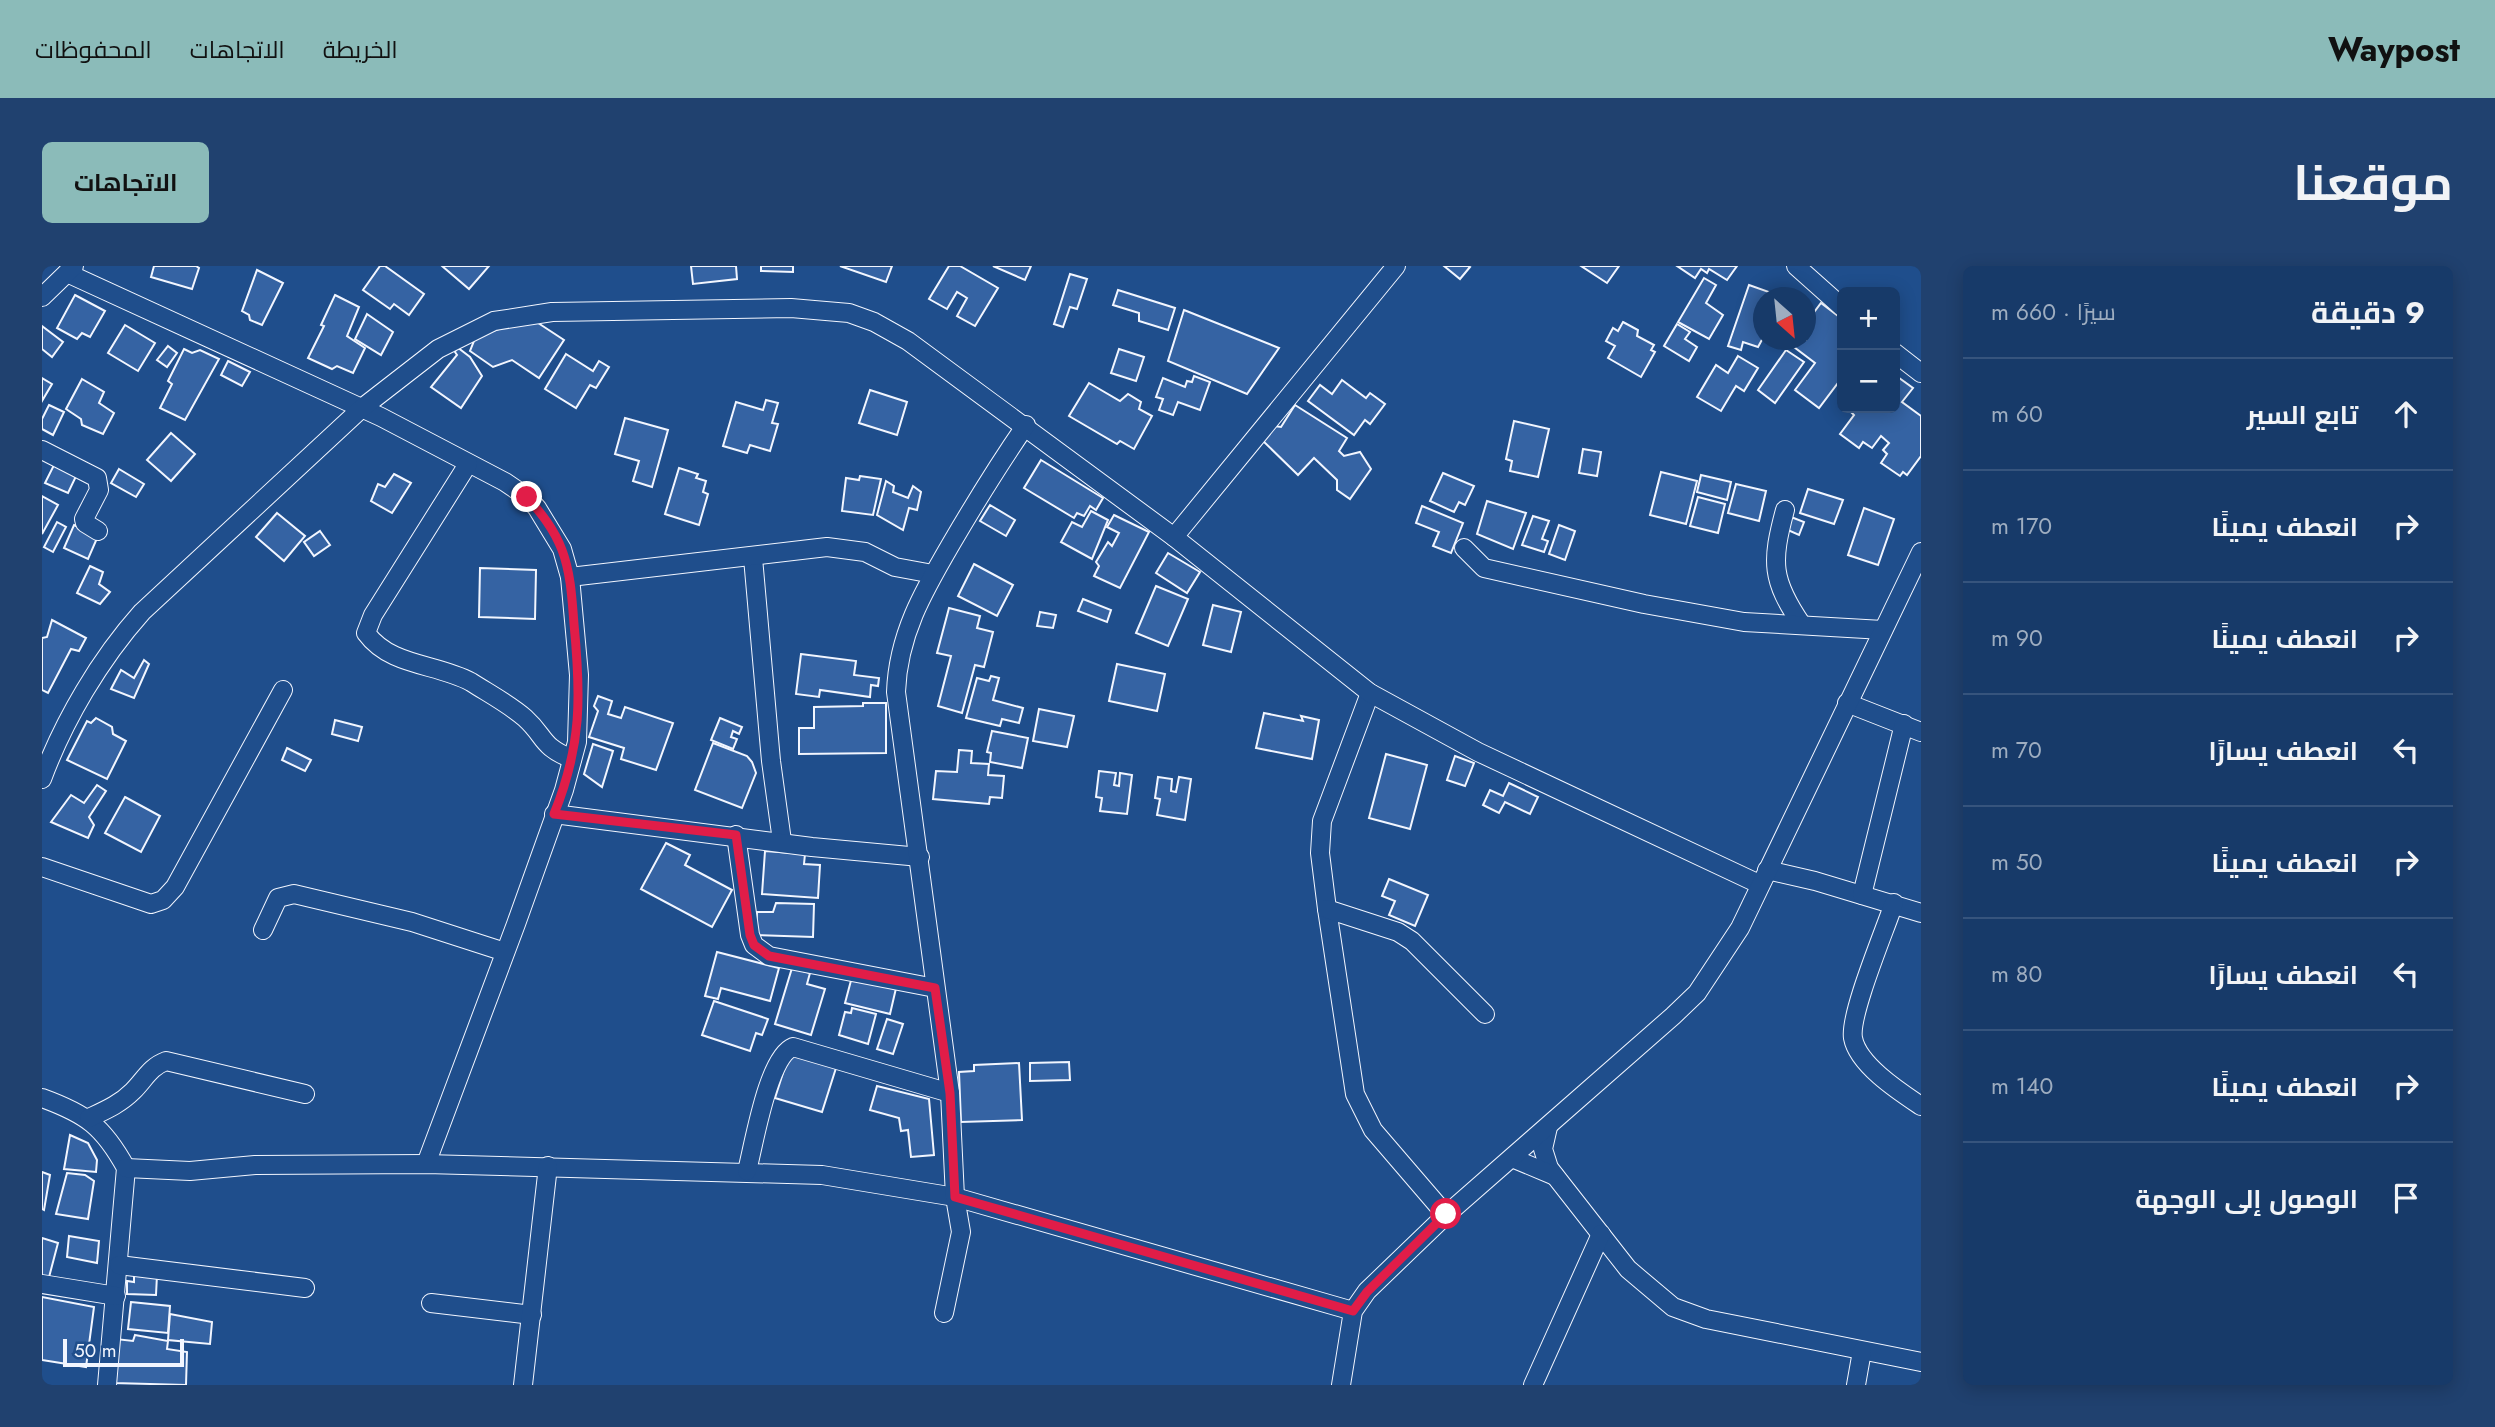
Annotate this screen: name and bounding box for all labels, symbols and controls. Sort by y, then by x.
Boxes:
text: Waypost [2328,26,2460,73]
text: المحفوظات [35,32,152,67]
text: الاتجاهات [190,32,285,67]
text: الخريطة [323,32,398,67]
button: الاتجاهات [42,142,209,223]
text: موقعنا [2293,148,2453,218]
north arrow [1753,287,1816,350]
map controls [1837,287,1900,413]
button: + [1837,287,1900,350]
text: 9 دقيقة [2311,291,2425,334]
text: سيرًا · 660 m [1991,295,2116,329]
button: − [1837,350,1900,413]
icon: ahead [2387,395,2425,433]
text: تابع السير [2247,396,2358,434]
text: 60 m [1991,397,2043,431]
route end [511,481,542,512]
icon: right [2387,507,2425,545]
text: انعطف يمينًا [2212,508,2358,546]
text: 170 m [1991,509,2052,543]
icon: right [2387,619,2425,657]
text: انعطف يمينًا [2212,620,2358,658]
text: 90 m [1991,621,2043,655]
icon: left [2387,731,2425,769]
text: انعطف يسارًا [2208,732,2358,770]
text: 70 m [1991,733,2042,767]
icon: right [2387,843,2425,881]
text: انعطف يمينًا [2212,844,2358,882]
text: 50 m [1991,845,2043,879]
icon: left [2387,955,2425,993]
text: انعطف يسارًا [2208,956,2358,994]
text: 80 m [1991,957,2042,991]
icon: right [2387,1067,2425,1105]
text: انعطف يمينًا [2212,1068,2358,1106]
text: 140 m [1991,1069,2053,1103]
icon: arrive [2387,1179,2425,1217]
text: الوصول إلى الوجهة [2135,1180,2358,1218]
route start [1430,1198,1461,1229]
scale bar [63,1336,184,1368]
text: 50 m [74,1337,117,1364]

